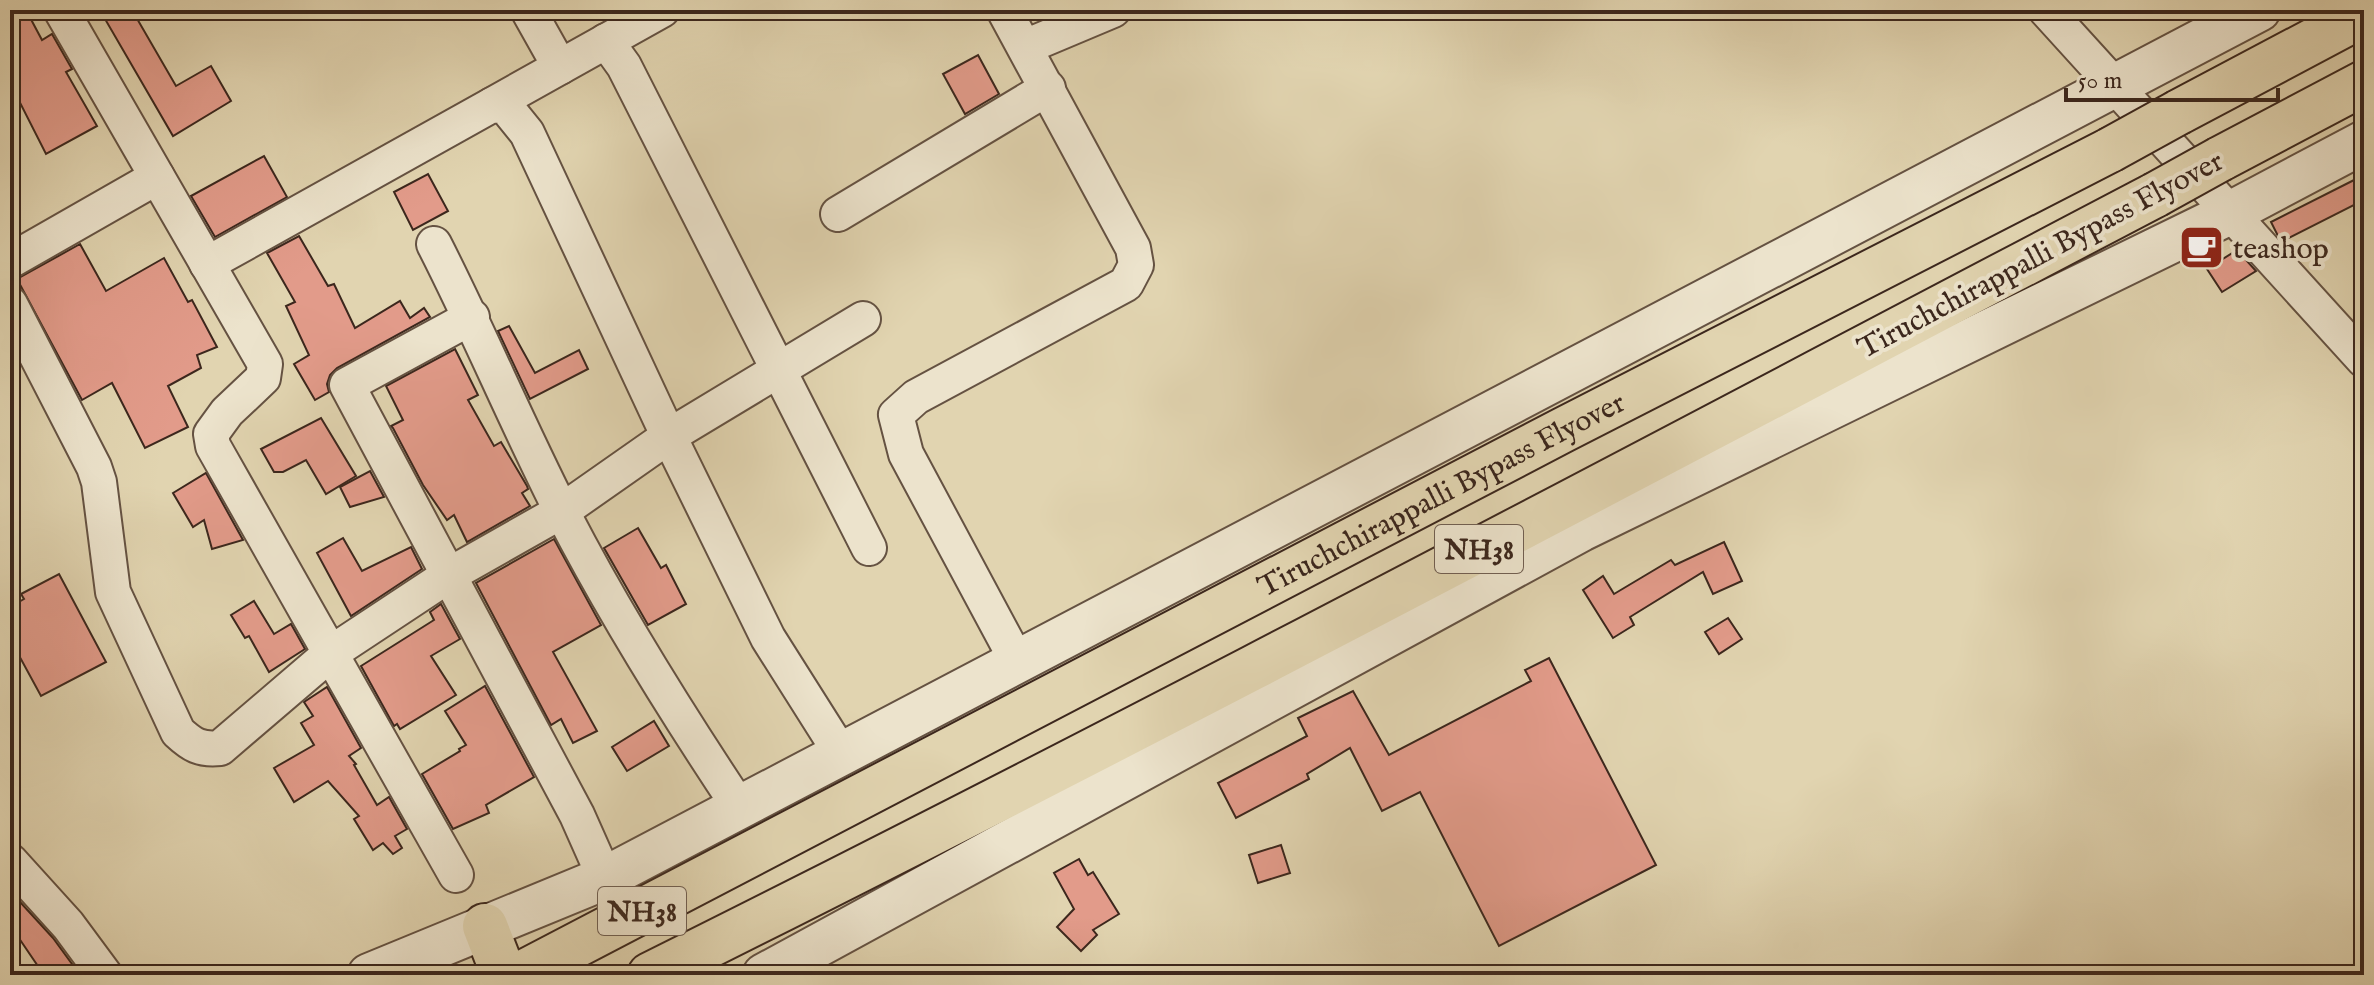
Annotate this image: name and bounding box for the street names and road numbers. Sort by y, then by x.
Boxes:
street label: Tiruchchirappalli Bypass Flyover [1851,143,2230,369]
street label: Tiruchchirappalli Bypass Flyover [1252,384,1632,607]
road number: NH38 [1435,525,1523,573]
road number: NH38 [598,887,686,935]

